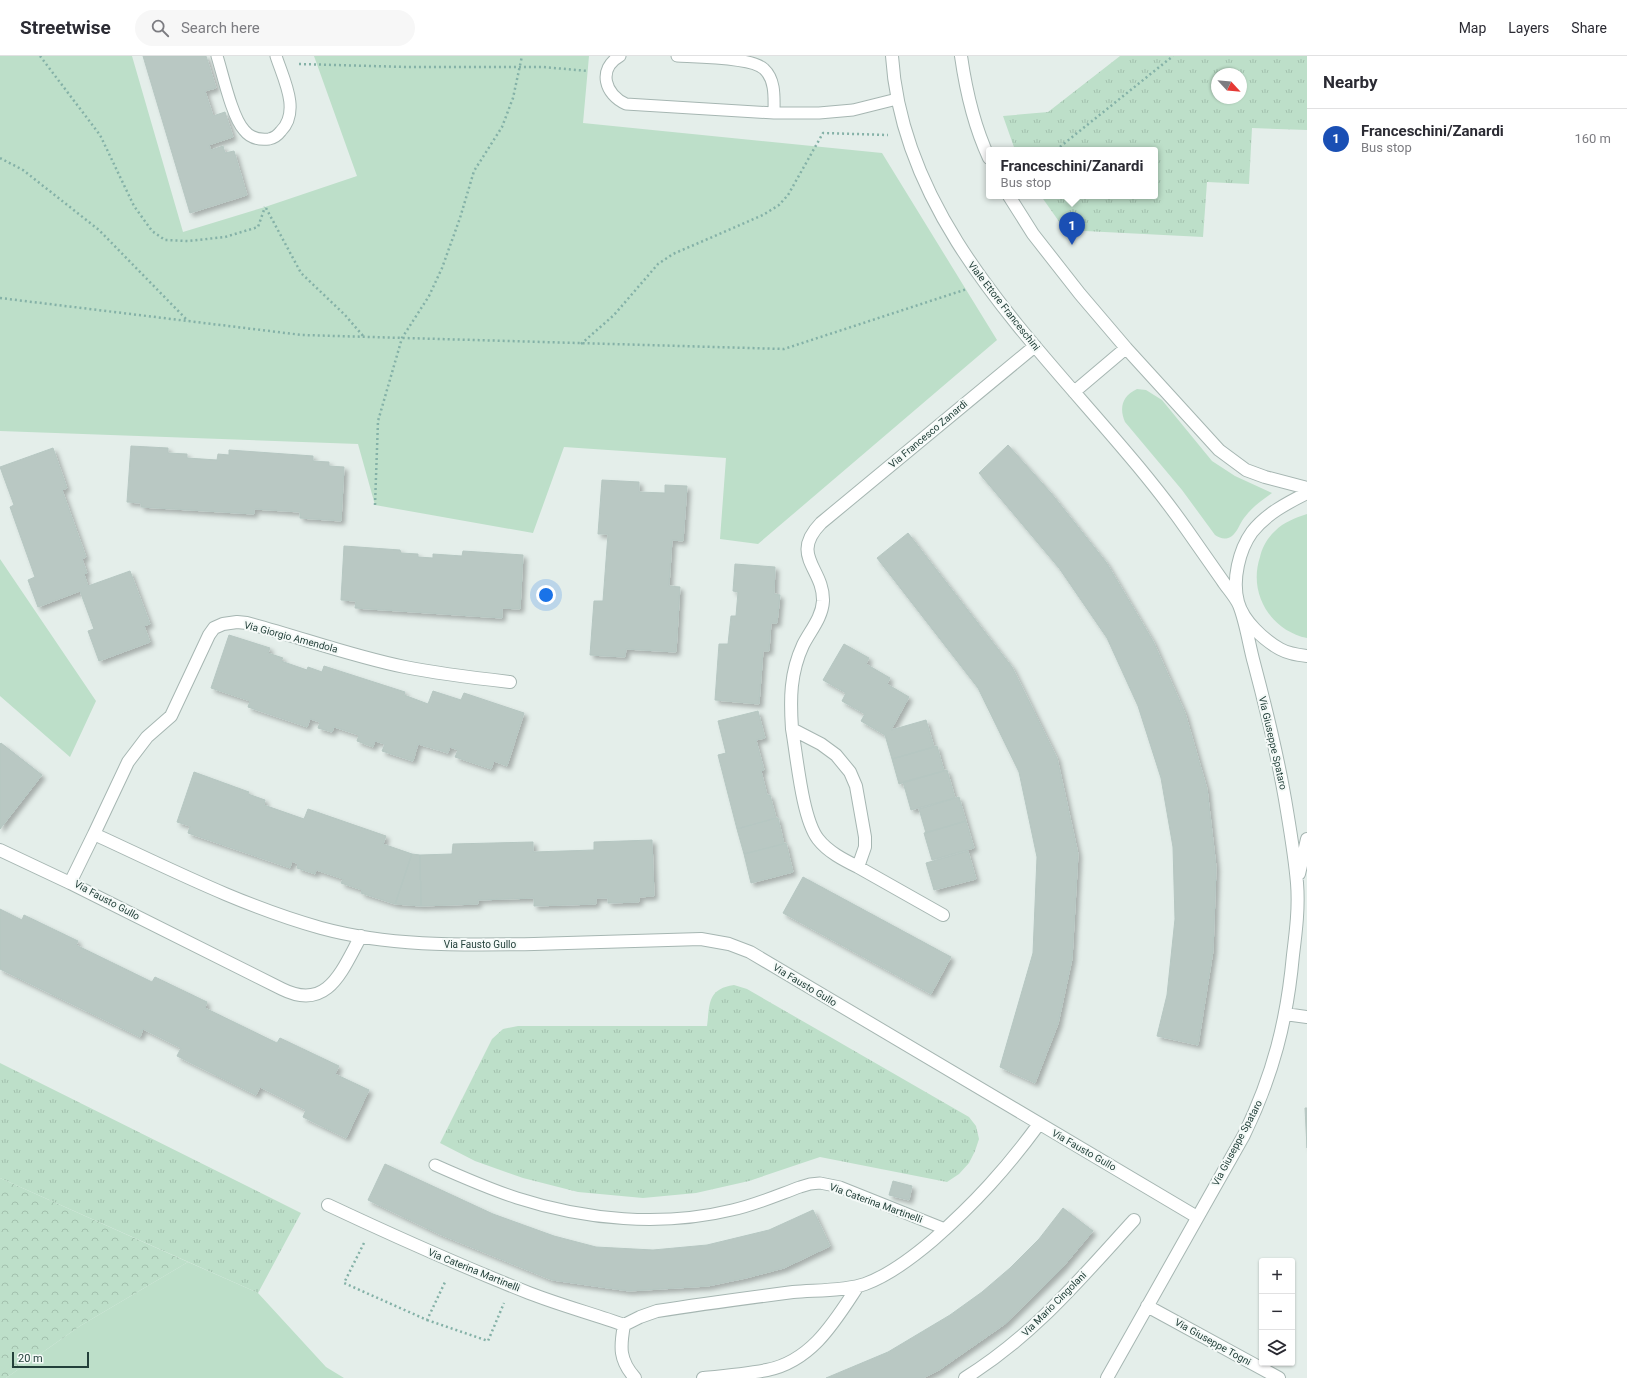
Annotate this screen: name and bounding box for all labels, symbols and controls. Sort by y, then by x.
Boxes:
search box [135,10,415,46]
text: Streetwise [20,16,111,39]
icon: search [149,17,171,39]
text: Search here [181,19,260,37]
text: Map [1459,20,1486,36]
text: Layers [1508,20,1549,36]
text: Share [1571,20,1607,36]
north arrow [1211,68,1247,104]
text: Nearby [1323,72,1378,92]
text: Franceschini/Zanardi [1361,122,1504,140]
text: 1 [1332,131,1340,146]
text: 160 m [1574,131,1611,146]
text: Bus stop [1361,140,1412,155]
popup [986,147,1158,199]
text: Franceschini/Zanardi [1001,157,1143,175]
text: Bus stop [1001,175,1051,190]
pin: 1 [1059,212,1085,245]
street label: Viale Ettore Franceschini [966,259,1042,353]
street label: Via Francesco Zanardi [886,398,970,470]
your location [536,585,556,605]
street label: Via Giorgio Amendola [243,619,339,655]
street label: Via Giuseppe Spataro [1257,695,1289,791]
street label: Via Fausto Gullo [72,878,142,922]
street label: Via Fausto Gullo [444,939,517,950]
street label: Via Fausto Gullo [771,962,839,1009]
street label: Via Giuseppe Spataro [1210,1098,1264,1188]
street label: Via Fausto Gullo [1050,1127,1118,1173]
street label: Via Caterina Martinelli [828,1181,924,1225]
street label: Via Caterina Martinelli [426,1247,522,1293]
map controls [1259,1258,1295,1366]
button: + [1259,1258,1295,1294]
street label: Via Mario Cingolani [1020,1270,1088,1338]
button: − [1259,1294,1295,1330]
street label: Via Giuseppe Togni [1173,1316,1253,1368]
button: layers [1259,1330,1295,1366]
scale bar [12,1350,89,1369]
text: 20 m [18,1352,43,1365]

